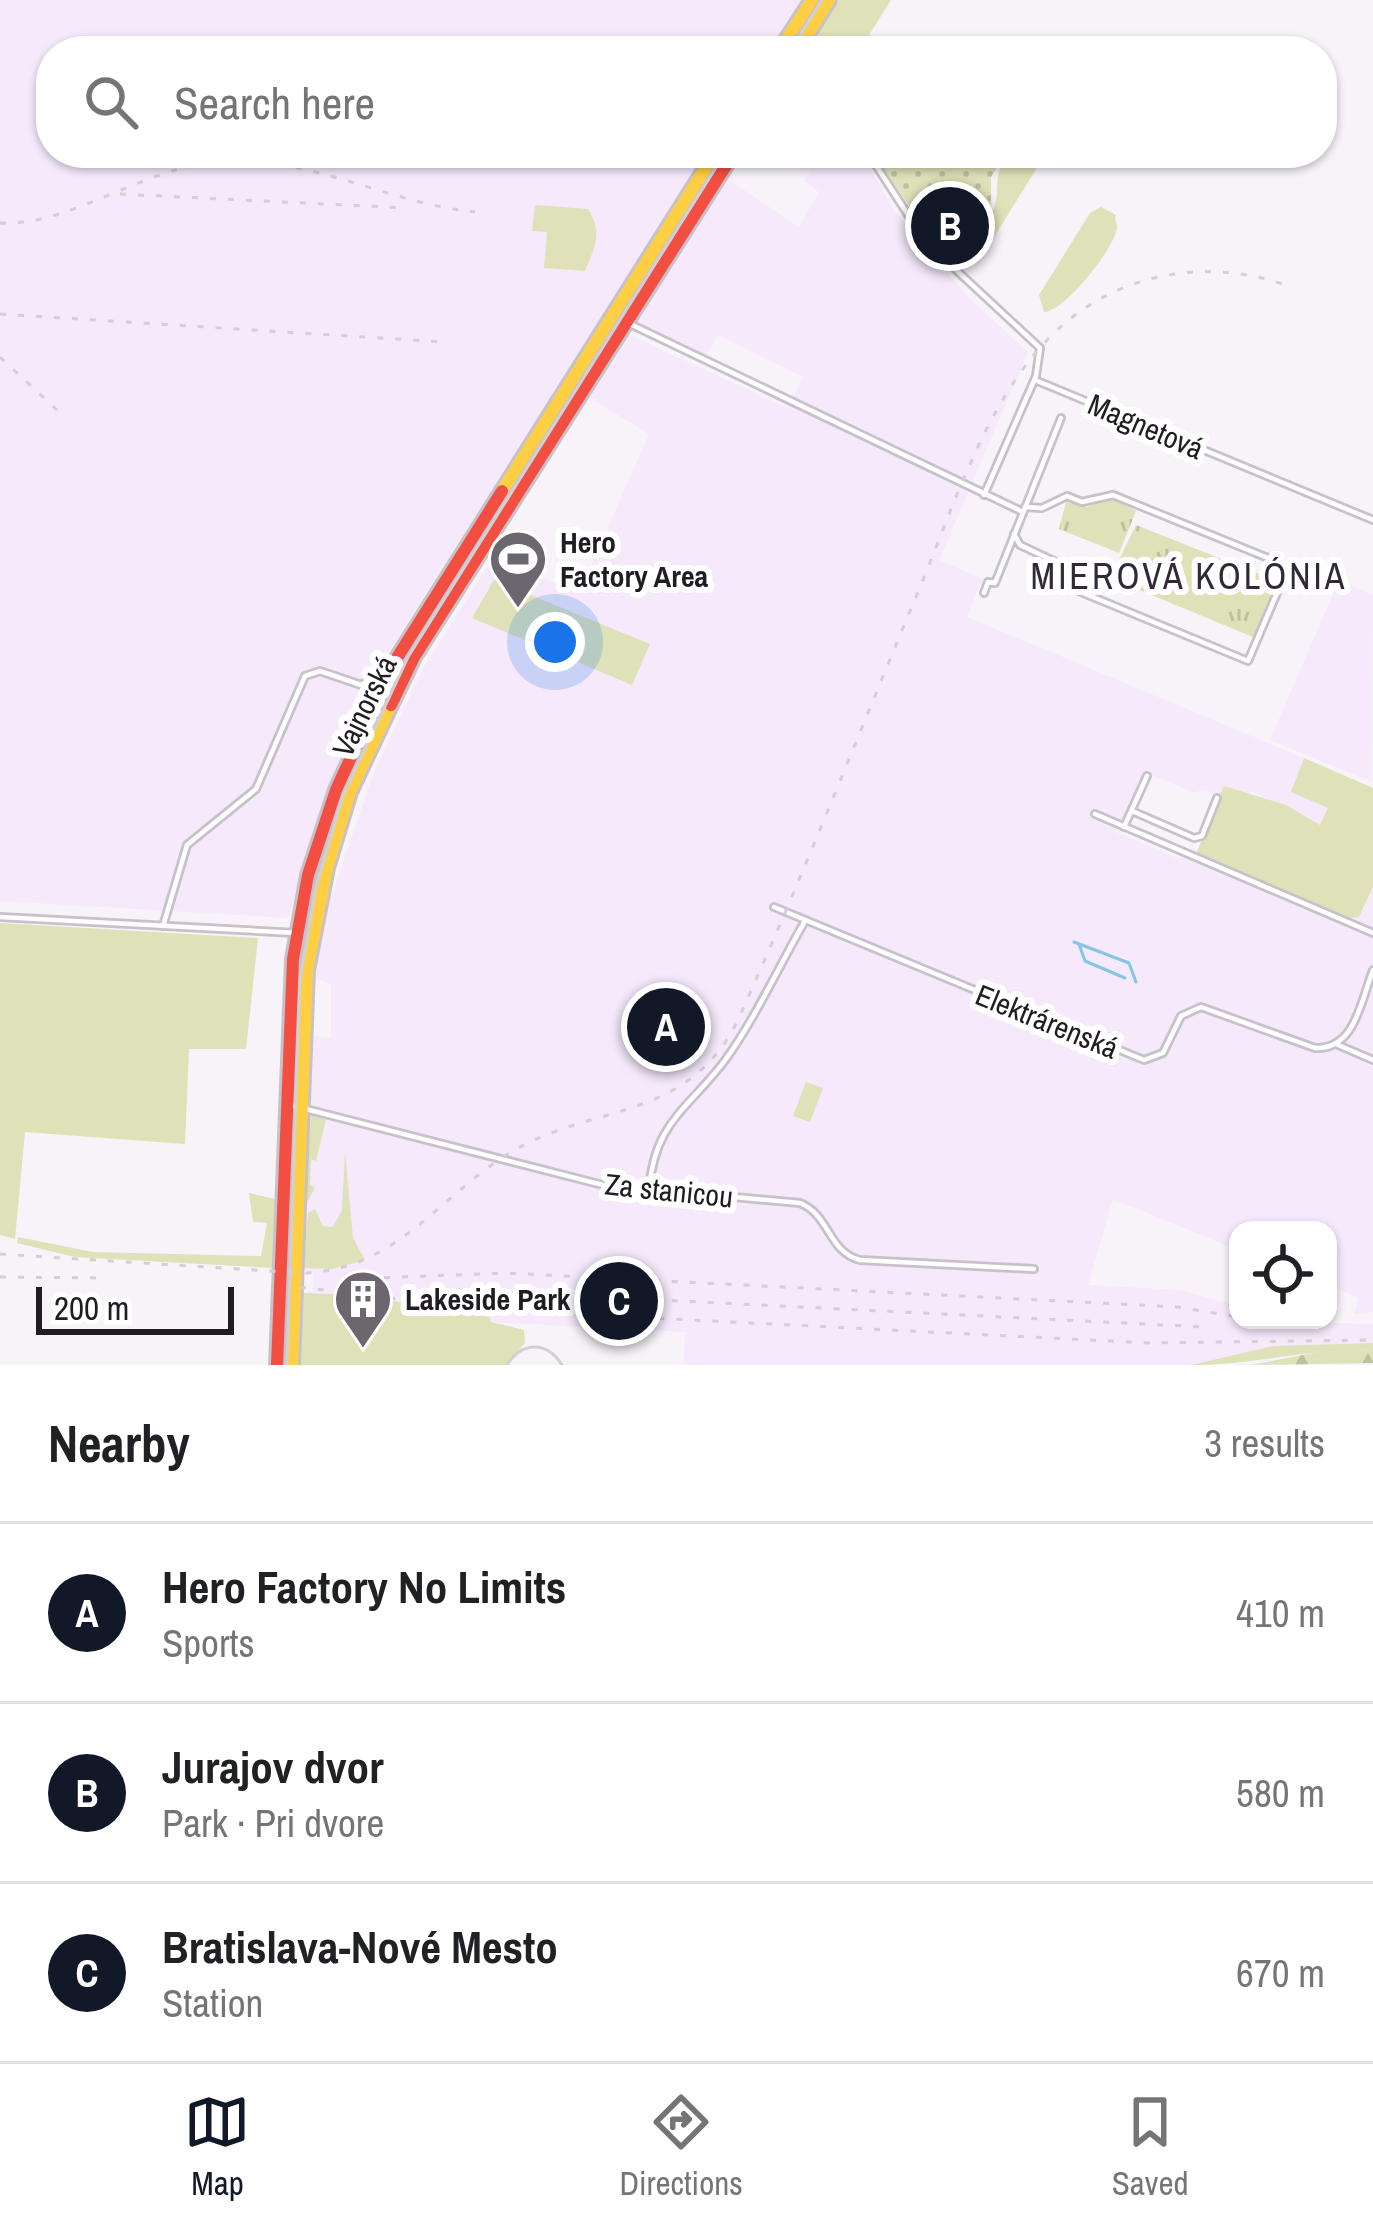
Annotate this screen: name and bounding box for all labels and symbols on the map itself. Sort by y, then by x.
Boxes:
pin: B [911,181,989,271]
street label: Magnetová [1082,384,1210,468]
place label: Hero Factory Area [560,522,709,596]
sports icon: Hero Factory Area [487,528,549,610]
district label: MIEROVÁ KOLÓNIA [1031,552,1347,600]
your location [525,612,585,672]
street label: Vajnorská [322,649,406,763]
street label: Elektrárenská [970,974,1125,1068]
pin: A [627,982,705,1072]
street label: Za stanicou [603,1163,735,1217]
pin: C [580,1256,658,1346]
building icon: Lakeside Park [332,1268,394,1350]
place label: Lakeside Park [405,1279,571,1319]
scale bar [36,1281,234,1334]

